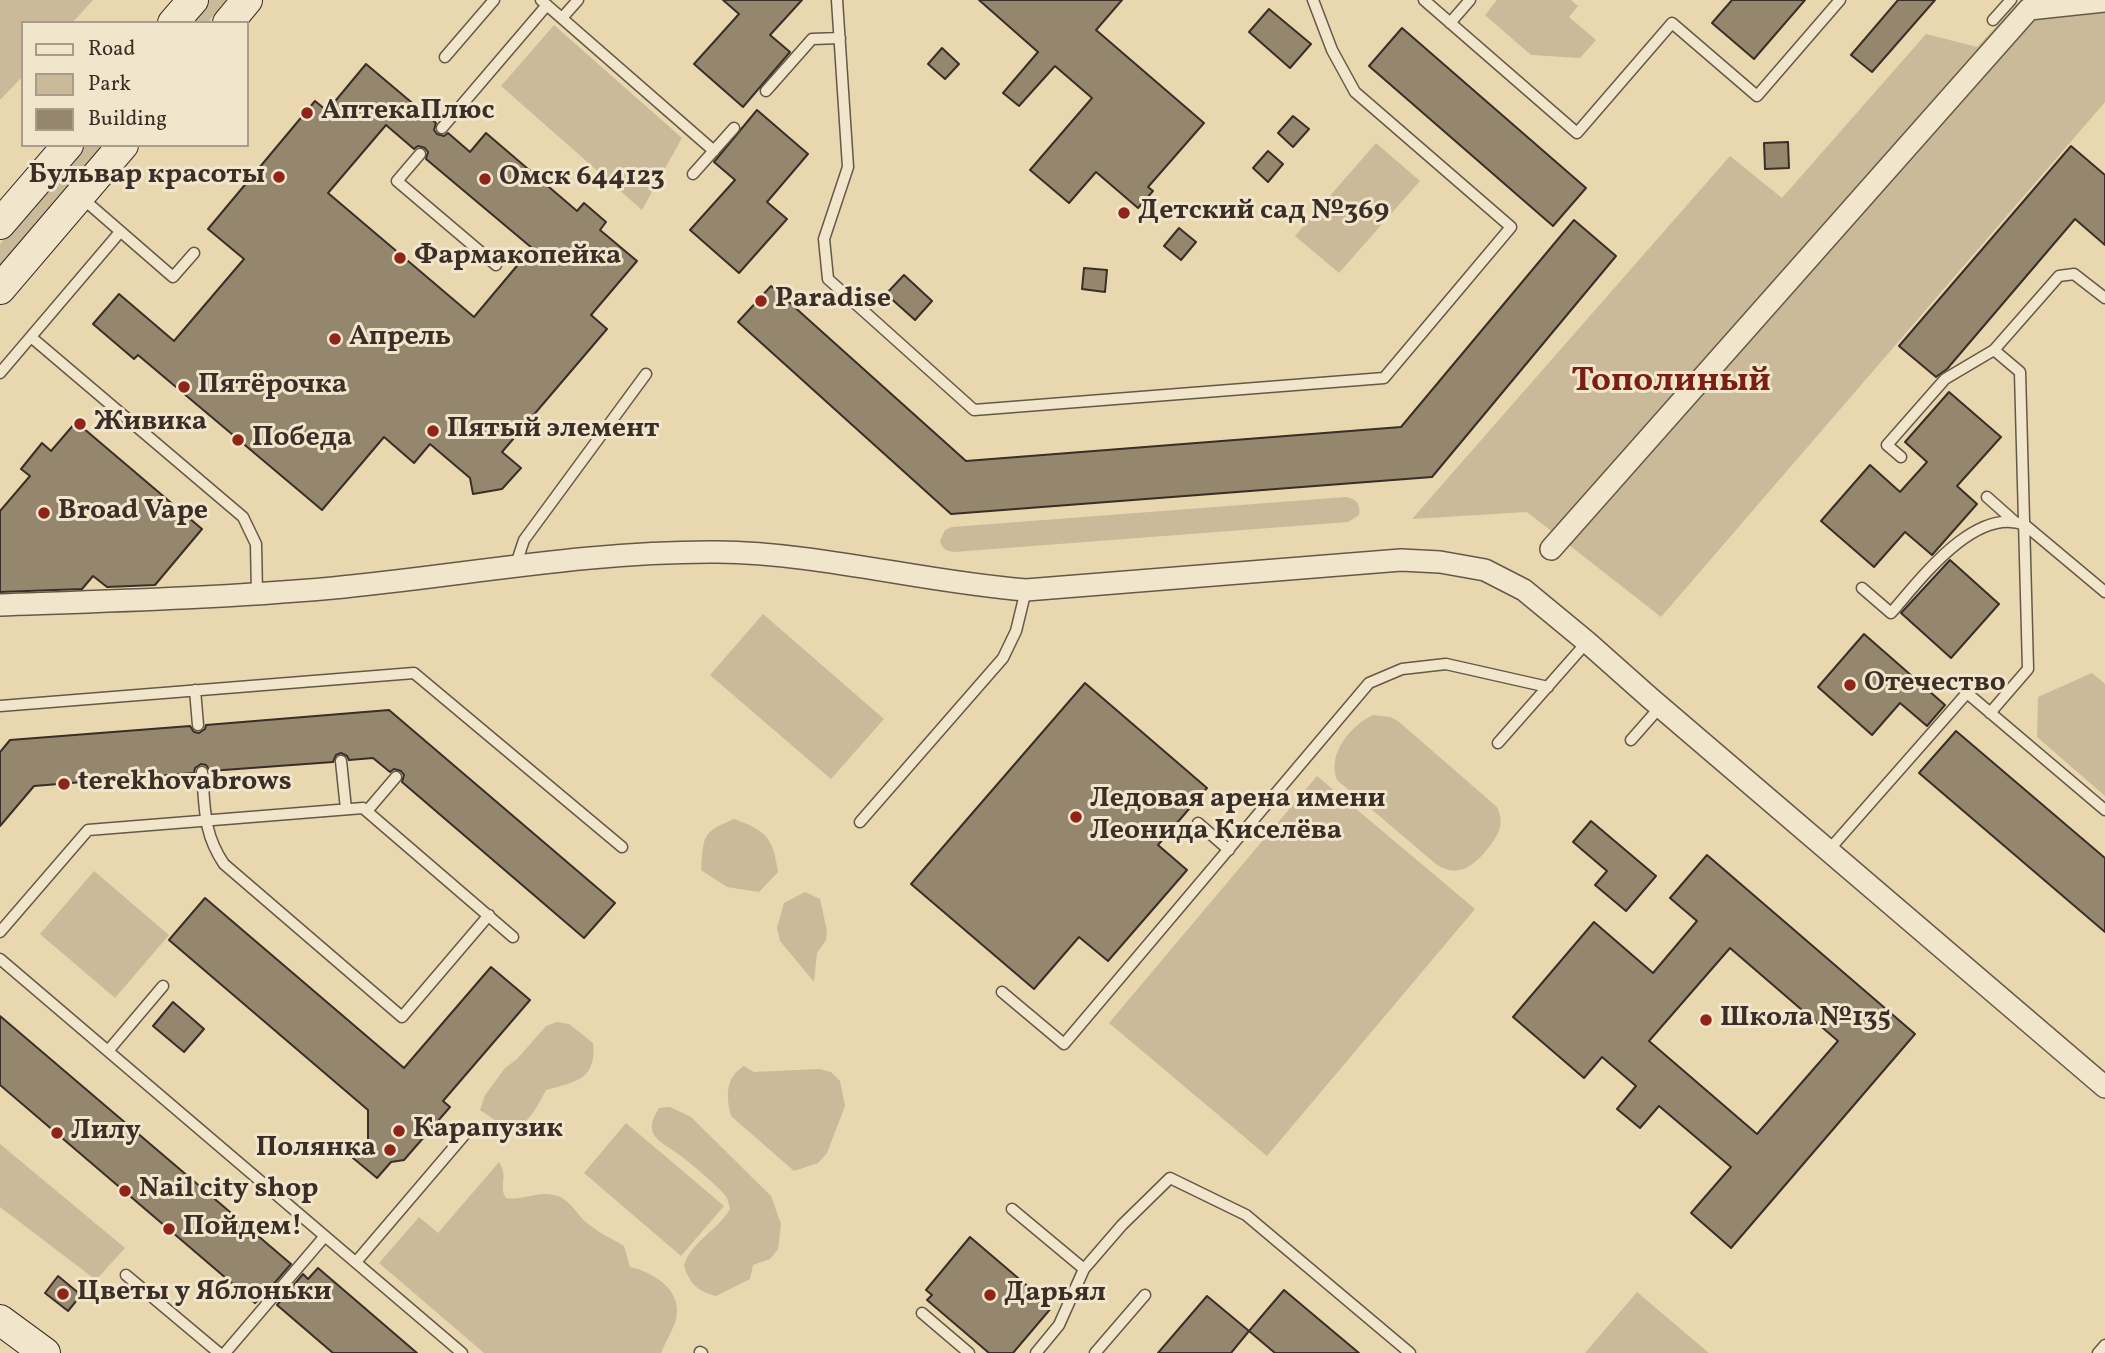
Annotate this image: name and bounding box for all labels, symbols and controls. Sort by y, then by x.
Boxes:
legend [21,21,248,147]
text: Road [88,35,135,64]
text: Park [88,70,131,99]
place label: АптекаПлюс [321,96,495,130]
text: Building [88,105,167,134]
marker: АптекаПлюс [299,105,315,121]
place label: Бульвар красоты [28,160,265,194]
place label: Омск 644123 [499,162,665,196]
marker: Бульвар красоты [271,169,287,185]
marker: Омск 644123 [477,171,493,187]
place label: Детский сад №369 [1138,196,1389,230]
marker: Детский сад №369 [1116,205,1132,221]
place label: Фармакопейка [414,241,621,275]
marker: Фармакопейка [392,250,408,266]
place label: Paradise [775,284,891,318]
marker: Paradise [753,293,769,309]
place label: Апрель [349,322,451,356]
marker: Апрель [327,331,343,347]
district label: Тополиный [1571,363,1771,405]
place label: Пятёрочка [198,370,347,404]
marker: Пятёрочка [176,379,192,395]
place label: Живика [94,407,207,441]
place label: Пятый элемент [447,414,660,448]
marker: Живика [72,416,88,432]
place label: Победа [252,423,352,457]
marker: Пятый элемент [425,423,441,439]
marker: Победа [230,432,246,448]
place label: Broad Vape [58,496,208,530]
marker: Broad Vape [36,505,52,521]
place label: Отечество [1864,668,2006,702]
marker: Отечество [1842,677,1858,693]
place label: terekhovabrows [78,767,292,801]
marker: terekhovabrows [56,776,72,792]
place label: Ледовая арена имени Леонида Киселёва [1090,784,1386,850]
marker: Ледовая арена имени Леонида Киселёва [1068,809,1084,825]
place label: Школа №135 [1720,1003,1891,1037]
marker: Школа №135 [1698,1012,1714,1028]
place label: Карапузик [413,1114,563,1148]
place label: Лилу [71,1116,141,1150]
marker: Карапузик [391,1123,407,1139]
marker: Лилу [49,1125,65,1141]
place label: Полянка [256,1133,376,1167]
marker: Полянка [382,1142,398,1158]
place label: Nail city shop [139,1174,319,1208]
marker: Nail city shop [117,1183,133,1199]
place label: Пойдем! [183,1212,302,1246]
marker: Пойдем! [161,1221,177,1237]
place label: Цветы у Яблоньки [77,1277,332,1311]
place label: Дарьял [1004,1278,1106,1312]
marker: Цветы у Яблоньки [55,1286,71,1302]
marker: Дарьял [982,1287,998,1303]

